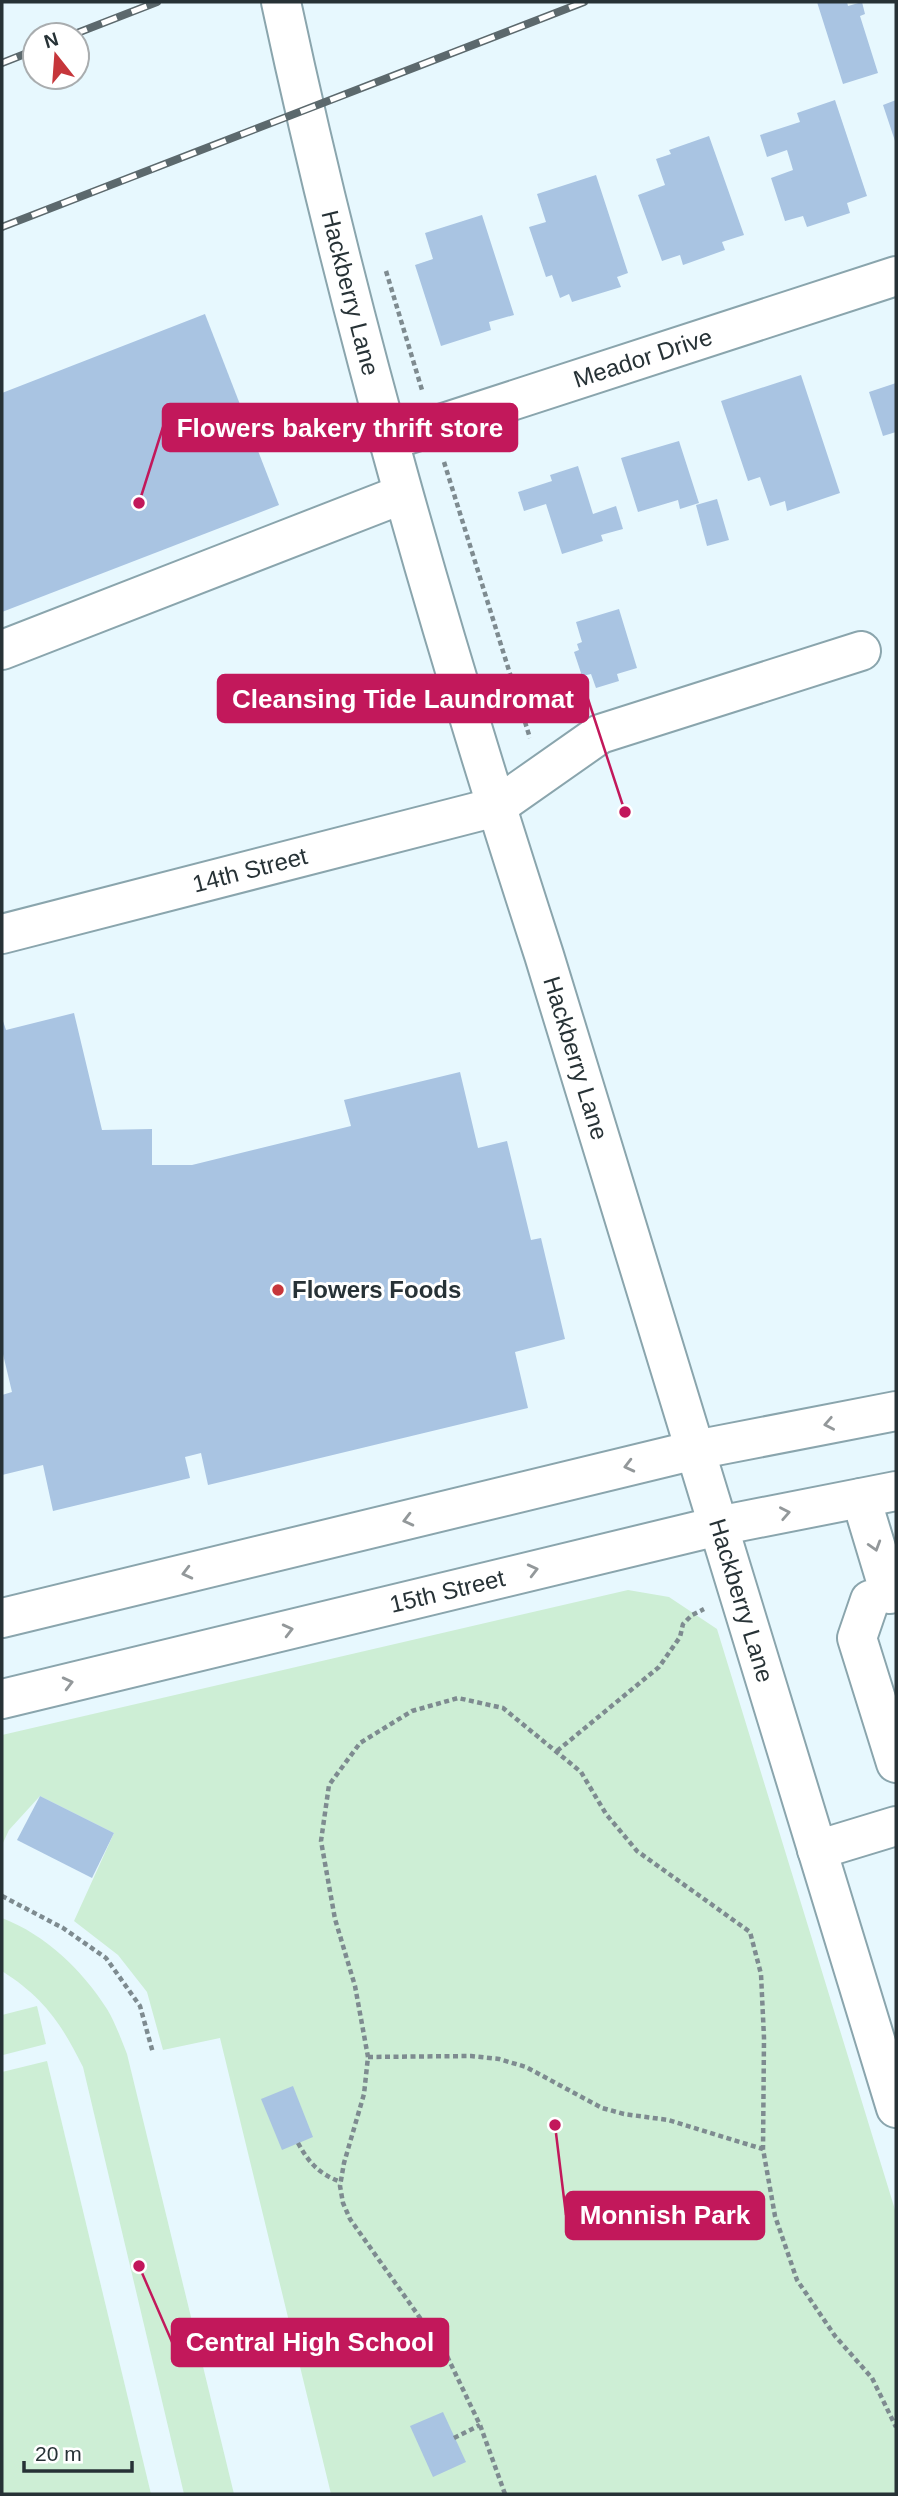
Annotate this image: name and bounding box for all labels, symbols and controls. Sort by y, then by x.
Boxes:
north arrow [21,21,91,91]
text: N [42,28,61,52]
street label: Hackberry Lane [316,207,385,378]
street label: Meador Drive [570,323,715,393]
callout: Flowers bakery thrift store [163,404,517,451]
text: Flowers bakery thrift store [177,413,503,443]
callout: Cleansing Tide Laundromat [218,675,588,722]
text: Cleansing Tide Laundromat [232,684,574,714]
street label: 14th Street [190,842,310,897]
street label: Hackberry Lane [538,973,614,1143]
place label: Flowers Foods [292,1276,461,1303]
marker: Flowers Foods [270,1282,286,1298]
one-way arrow [823,1416,835,1431]
one-way arrow [623,1458,635,1472]
one-way arrow [779,1506,791,1521]
one-way arrow [402,1511,414,1526]
street label: Hackberry Lane [704,1515,779,1685]
one-way arrow [867,1539,881,1552]
street label: 15th Street [387,1564,508,1618]
one-way arrow [526,1564,538,1579]
one-way arrow [181,1565,193,1579]
one-way arrow [282,1623,294,1638]
one-way arrow [62,1676,74,1691]
callout: Monnish Park [566,2192,764,2239]
text: Monnish Park [580,2200,751,2230]
callout: Central High School [172,2319,448,2366]
text: Central High School [186,2327,434,2357]
scale bar [24,2430,133,2474]
text: 20 m [35,2442,82,2465]

